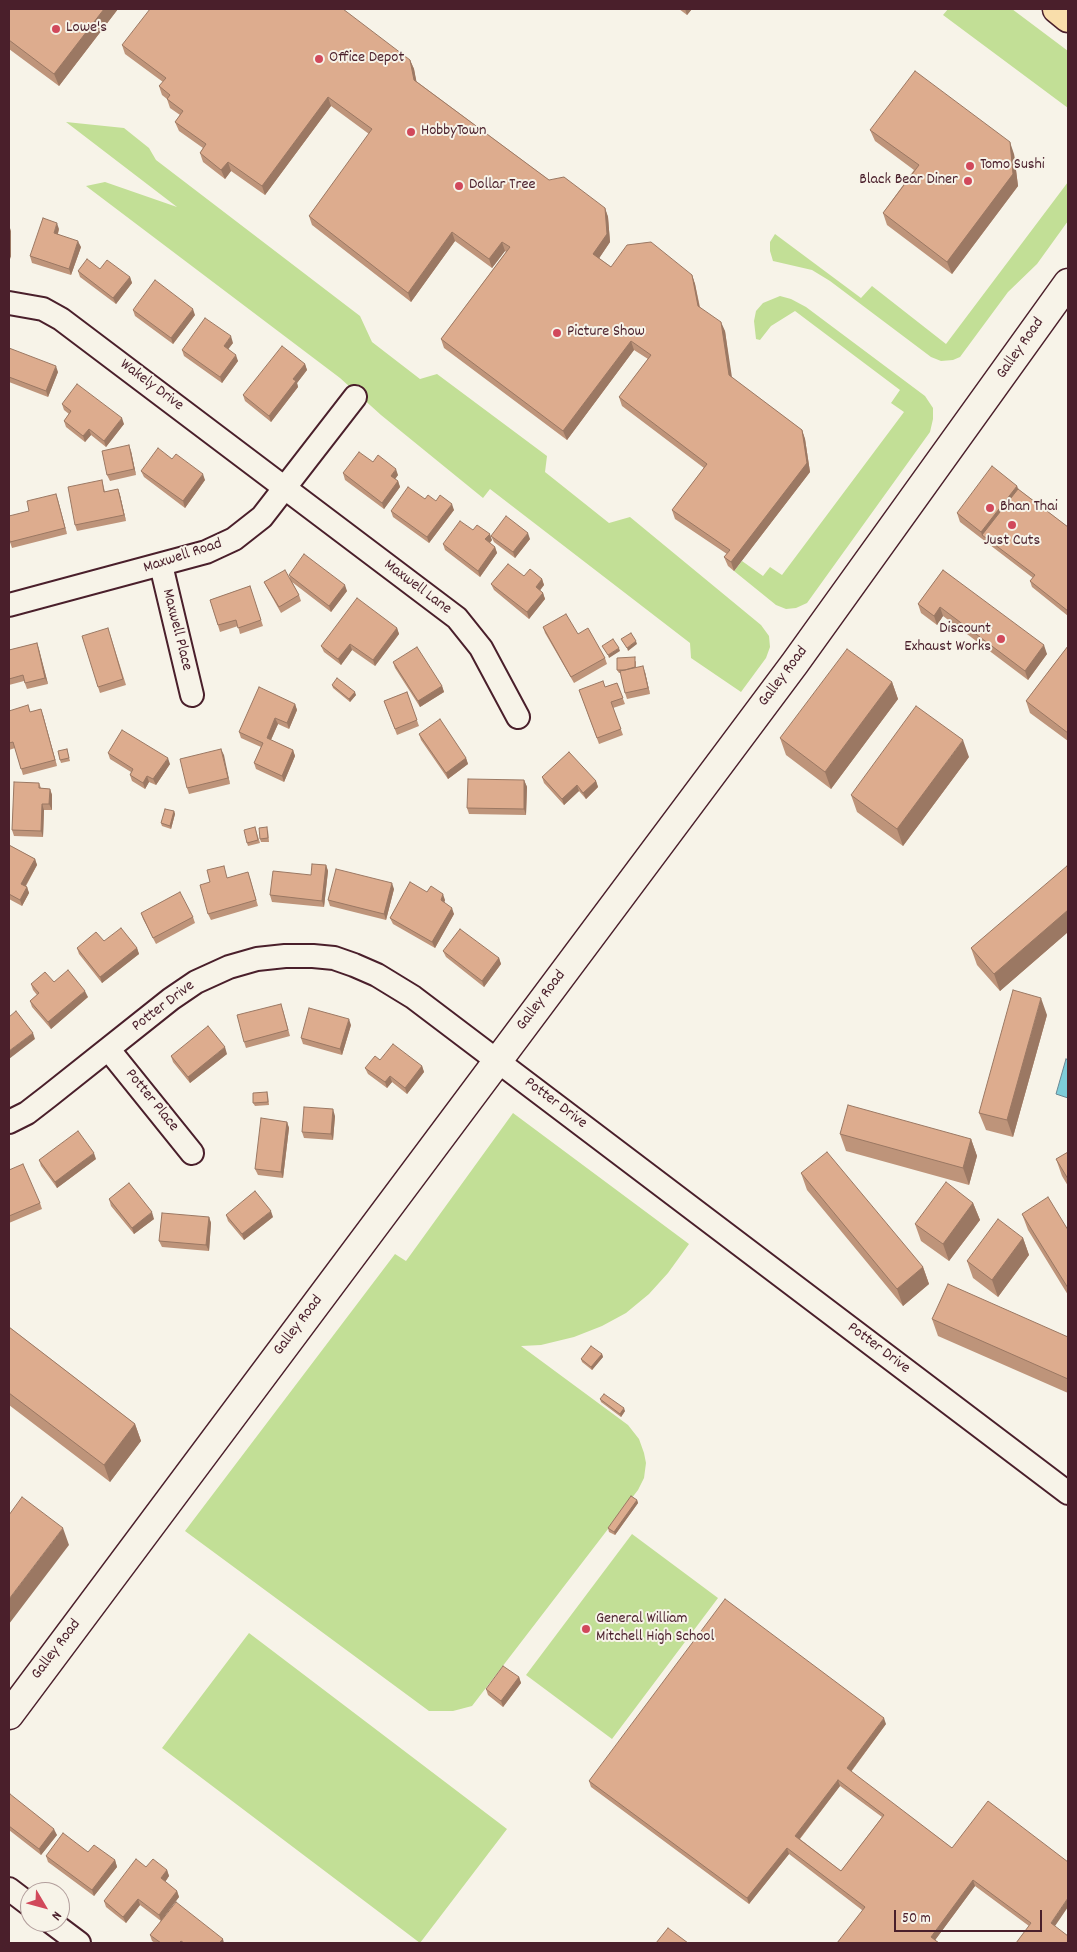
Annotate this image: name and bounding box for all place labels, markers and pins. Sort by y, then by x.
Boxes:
place label: Lowe's [66,19,107,39]
marker: Lowe's [50,23,62,35]
place label: Office Depot [329,49,404,69]
marker: Office Depot [313,53,325,65]
place label: HobbyTown [421,122,486,142]
marker: HobbyTown [405,126,417,138]
place label: Tomo Sushi [980,156,1045,176]
marker: Tomo Sushi [964,160,976,172]
place label: Black Bear Diner [859,171,958,191]
marker: Black Bear Diner [962,175,974,187]
place label: Dollar Tree [469,176,536,196]
marker: Dollar Tree [453,180,465,192]
place label: Picture Show [567,323,645,343]
marker: Picture Show [551,327,563,339]
place label: Bhan Thai [1000,498,1058,518]
marker: Bhan Thai [984,502,996,514]
marker: Just Cuts [1006,519,1018,531]
place label: Just Cuts [984,532,1040,552]
place label: Discount Exhaust Works [904,620,991,658]
marker: Discount Exhaust Works [995,633,1007,645]
place label: General William Mitchell High School [596,1610,714,1648]
marker: General William Mitchell High School [580,1623,592,1635]

